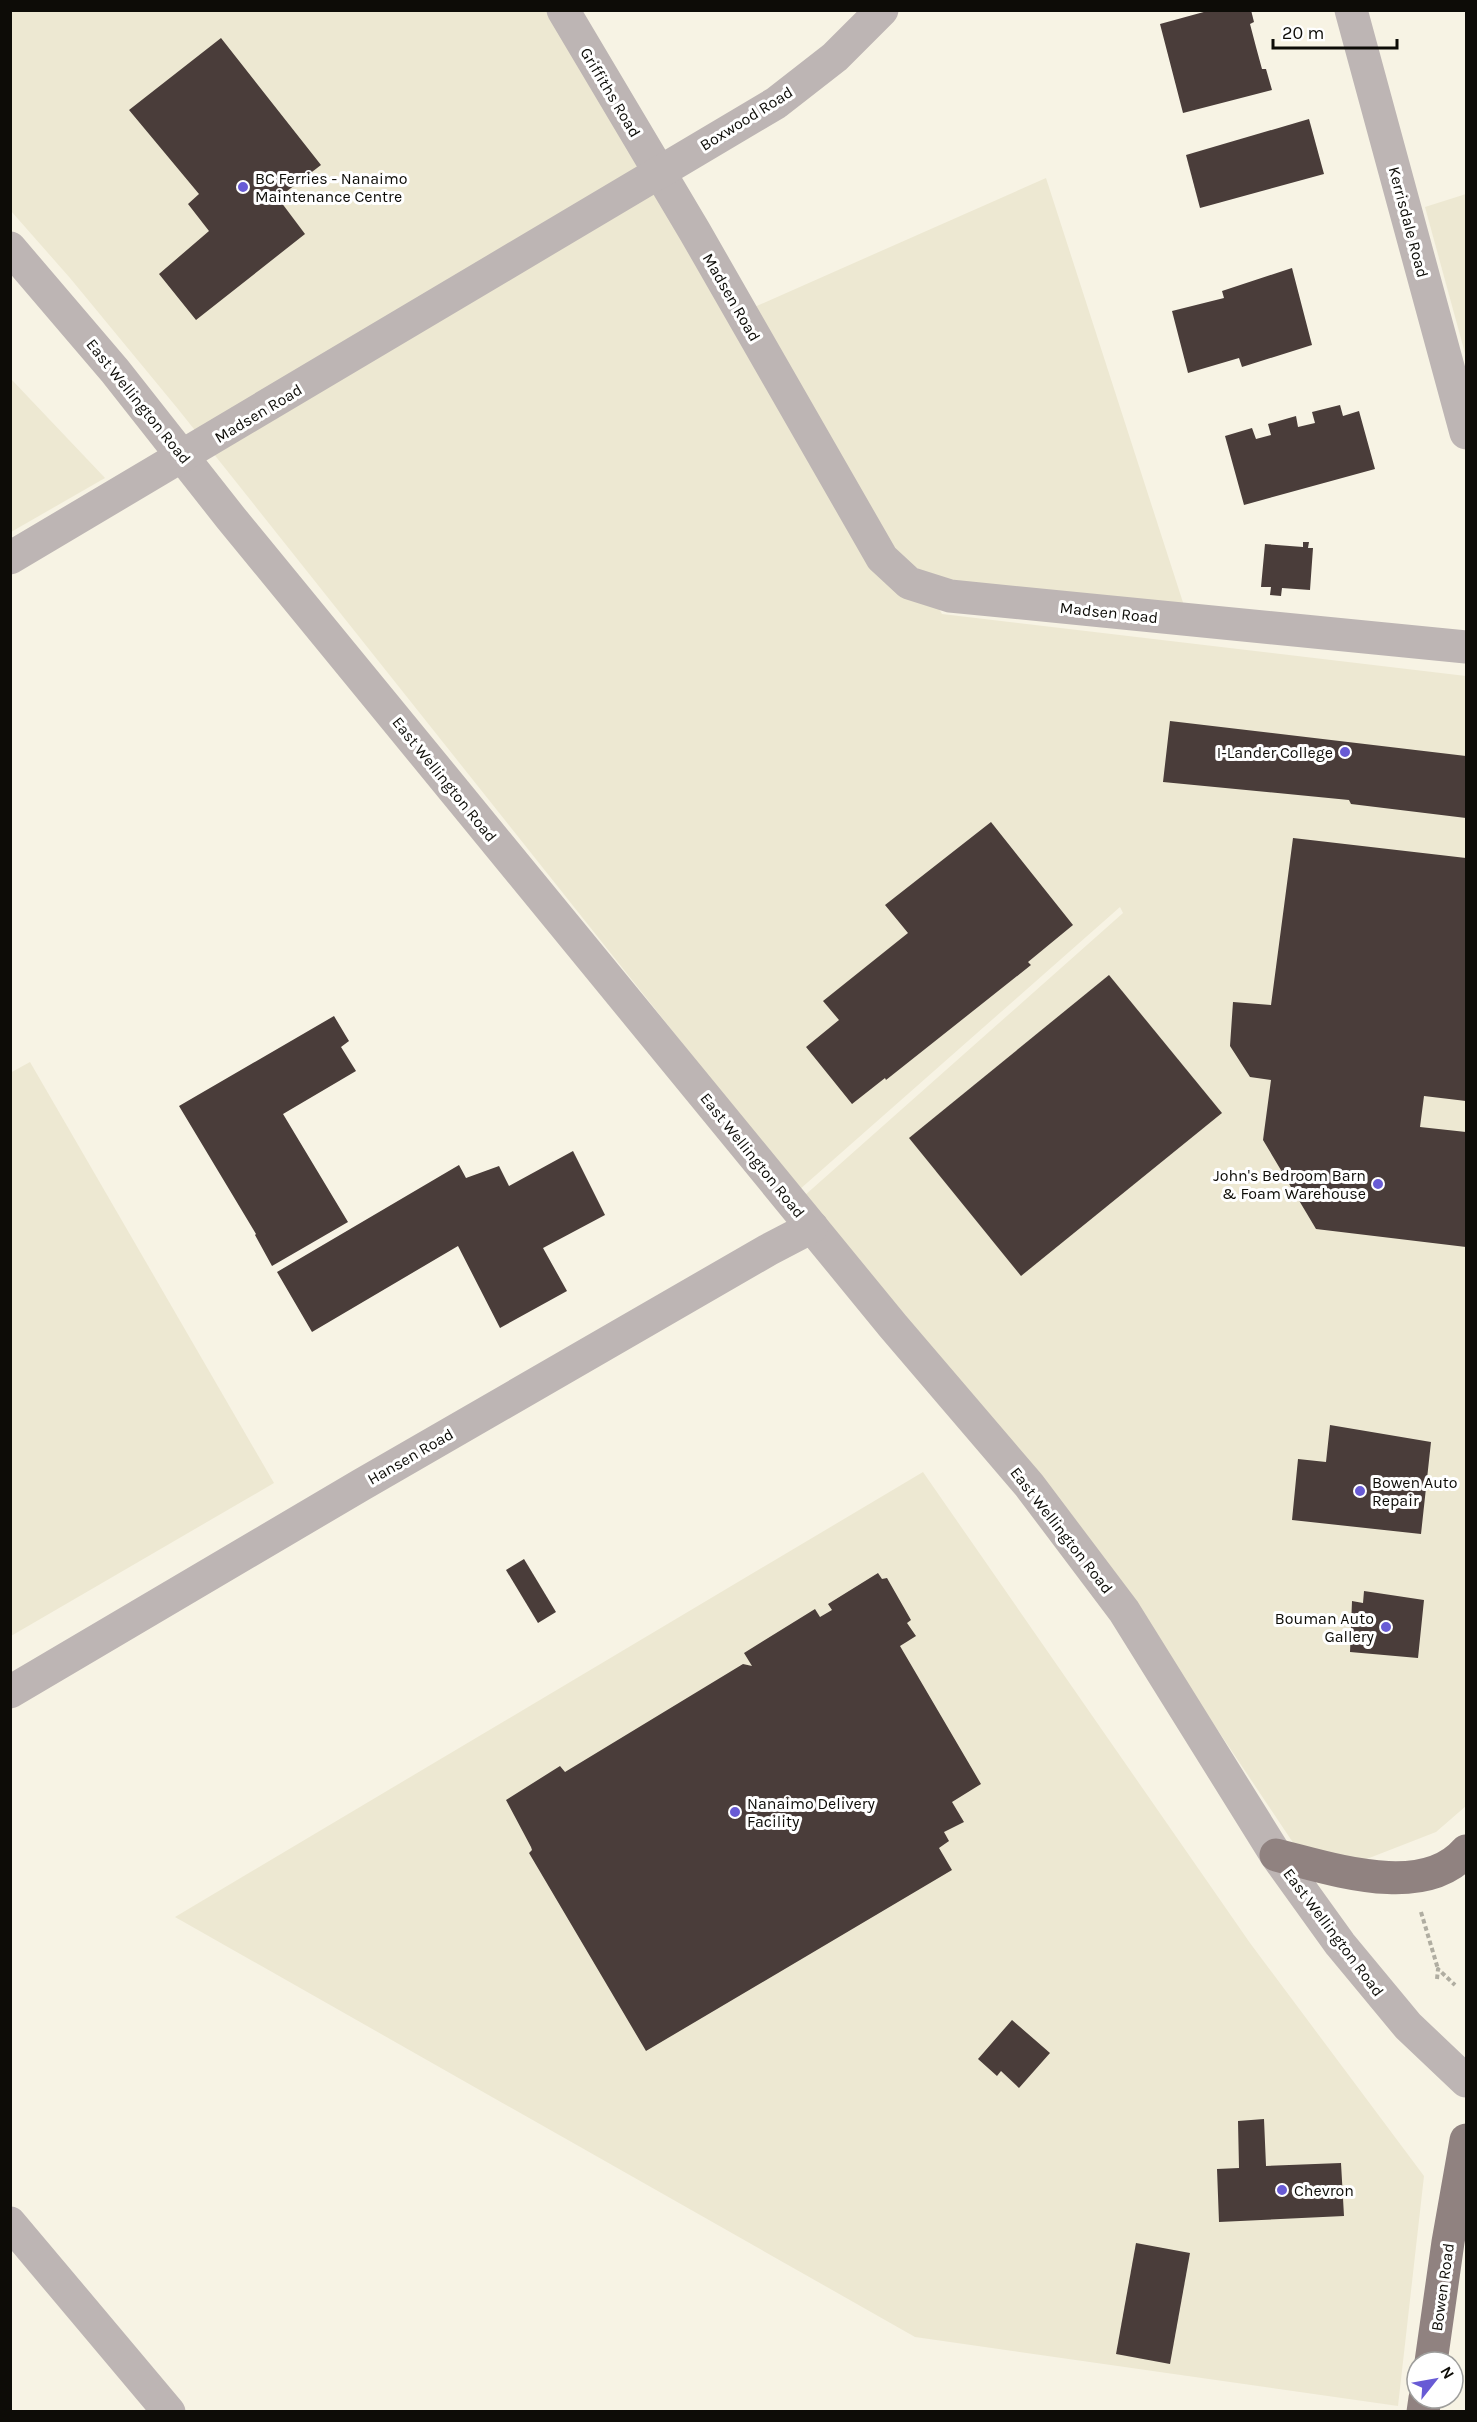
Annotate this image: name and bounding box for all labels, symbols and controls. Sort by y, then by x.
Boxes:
scale bar [1273,12,1398,50]
text: 20 m [1282,22,1324,44]
street label: Griffiths Road [576,44,645,141]
street label: Boxwood Road [696,82,796,155]
street label: Kerrisdale Road [1385,164,1432,280]
place label: BC Ferries - Nanaimo Maintenance Centre [255,169,408,206]
marker: BC Ferries - Nanaimo Maintenance Centre [236,180,250,194]
street label: Madsen Road [699,250,764,345]
street label: East Wellington Road [82,335,195,468]
street label: Madsen Road [211,380,305,447]
street label: Madsen Road [1059,598,1159,627]
street label: East Wellington Road [388,713,501,846]
place label: I-Lander College [1217,743,1333,762]
marker: I-Lander College [1338,745,1352,759]
street label: East Wellington Road [696,1089,809,1222]
place label: John's Bedroom Barn & Foam Warehouse [1213,1166,1366,1203]
marker: John's Bedroom Barn & Foam Warehouse [1371,1177,1385,1191]
street label: Hansen Road [364,1424,457,1489]
street label: East Wellington Road [1006,1463,1117,1597]
place label: Bowen Auto Repair [1372,1473,1458,1510]
marker: Bowen Auto Repair [1353,1484,1367,1498]
place label: Bouman Auto Gallery [1275,1609,1375,1646]
marker: Bouman Auto Gallery [1379,1620,1393,1634]
place label: Nanaimo Delivery Facility [747,1794,876,1831]
marker: Nanaimo Delivery Facility [728,1805,742,1819]
street label: East Wellington Road [1279,1864,1388,2000]
place label: Chevron [1294,2181,1354,2200]
marker: Chevron [1275,2183,1289,2197]
street label: Bowen Road [1427,2242,1458,2332]
north arrow [1405,2350,1465,2410]
text: N [1436,2363,1459,2382]

